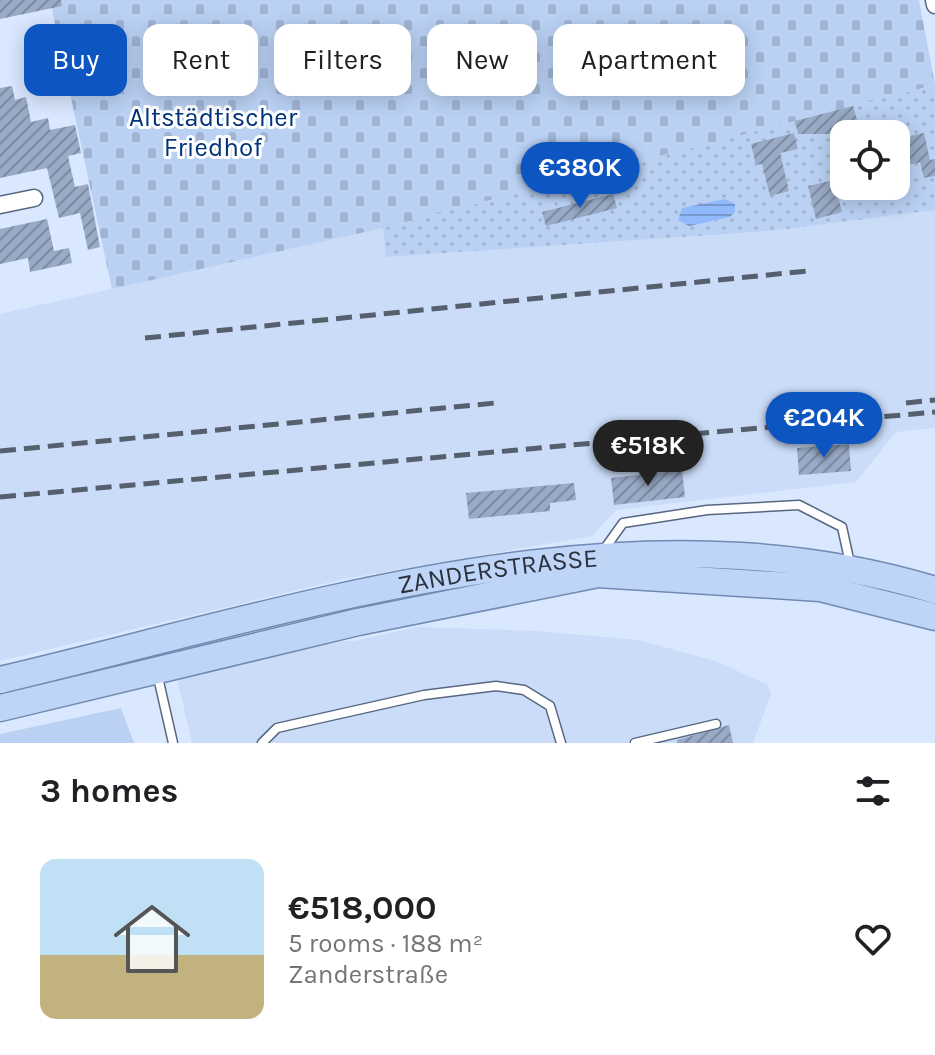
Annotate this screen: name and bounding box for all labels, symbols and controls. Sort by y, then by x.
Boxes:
chip: Buy [24,24,127,96]
chip: Rent [143,24,258,96]
chip: Filters [274,24,411,96]
chip: New [427,24,537,96]
chip: Apartment [553,24,745,96]
park label: Altstädtischer Friedhof [129,102,298,163]
map controls [830,120,910,200]
button: locate [830,120,910,200]
pin: €380K [524,142,636,210]
text: €380K [539,152,621,183]
pin: €204K [768,392,880,460]
text: €204K [783,402,865,433]
pin: €518K [592,420,704,488]
text: €518K [611,430,685,461]
street label: ZANDERSTRASSE [395,542,599,600]
icon: filters [851,769,895,813]
text: 3 homes [40,771,178,811]
text: €518,000 [288,888,437,928]
icon: home [104,891,200,987]
icon: heart [851,917,895,961]
text: 5 rooms · 188 m² [288,928,483,959]
text: Zanderstraße [288,959,448,990]

